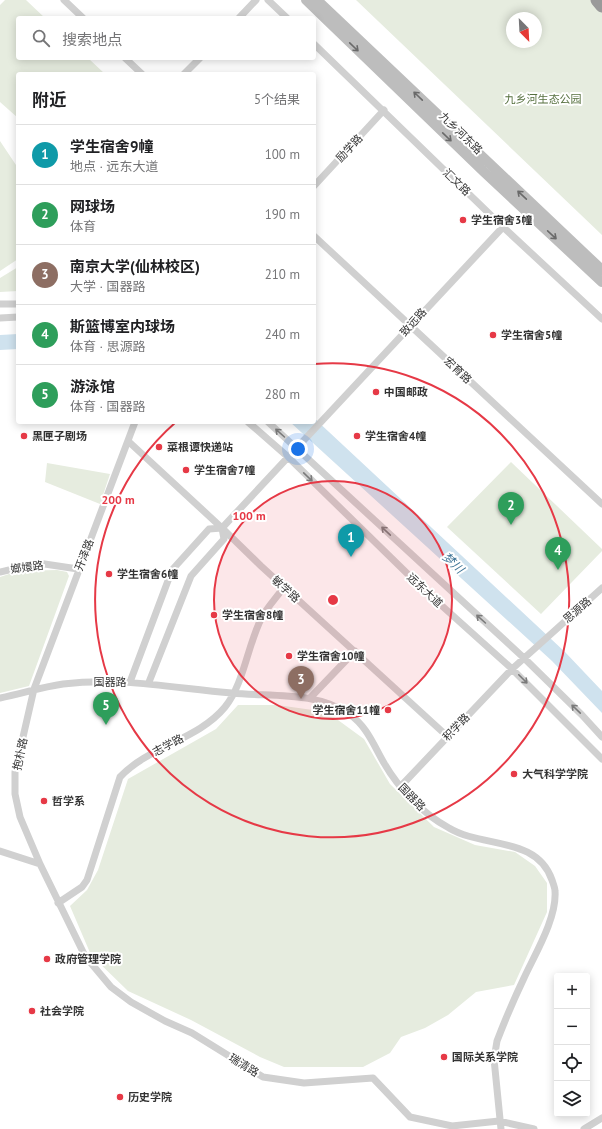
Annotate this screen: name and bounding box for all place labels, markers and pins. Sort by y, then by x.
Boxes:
place label: 学生宿舍3幢 [471,213,532,227]
marker: 学生宿舍3幢 [458,215,468,225]
place label: 学生宿舍5幢 [501,328,562,342]
marker: 学生宿舍5幢 [488,330,498,340]
place label: 中国邮政 [384,385,428,399]
marker: 中国邮政 [371,387,381,397]
place label: 黑匣子剧场 [32,429,87,443]
place label: 学生宿舍4幢 [365,429,426,443]
marker: 黑匣子剧场 [19,431,29,441]
marker: 学生宿舍4幢 [352,431,362,441]
place label: 菜根谭快递站 [167,440,233,454]
marker: 菜根谭快递站 [154,442,164,452]
place label: 学生宿舍7幢 [194,463,255,477]
marker: 学生宿舍7幢 [181,465,191,475]
pin: 2 [498,492,524,525]
pin: 1 [338,524,364,557]
pin: 4 [545,537,571,570]
place label: 学生宿舍6幢 [117,567,178,581]
marker: 学生宿舍6幢 [104,569,114,579]
centre of rings [326,593,340,607]
place label: 学生宿舍8幢 [222,608,283,622]
marker: 学生宿舍8幢 [209,610,219,620]
place label: 学生宿舍10幢 [297,649,364,663]
marker: 学生宿舍10幢 [284,651,294,661]
pin: 3 [288,666,314,699]
pin: 5 [93,692,119,725]
place label: 学生宿舍11幢 [313,703,380,717]
marker: 学生宿舍11幢 [383,705,393,715]
place label: 大气科学学院 [522,767,588,781]
marker: 大气科学学院 [509,769,519,779]
place label: 哲学系 [52,794,85,808]
marker: 哲学系 [39,796,49,806]
place label: 政府管理学院 [55,952,121,966]
marker: 政府管理学院 [42,954,52,964]
place label: 社会学院 [40,1004,84,1018]
marker: 社会学院 [27,1006,37,1016]
place label: 国际关系学院 [452,1050,518,1064]
marker: 国际关系学院 [439,1052,449,1062]
place label: 历史学院 [128,1090,172,1104]
marker: 历史学院 [115,1092,125,1102]

